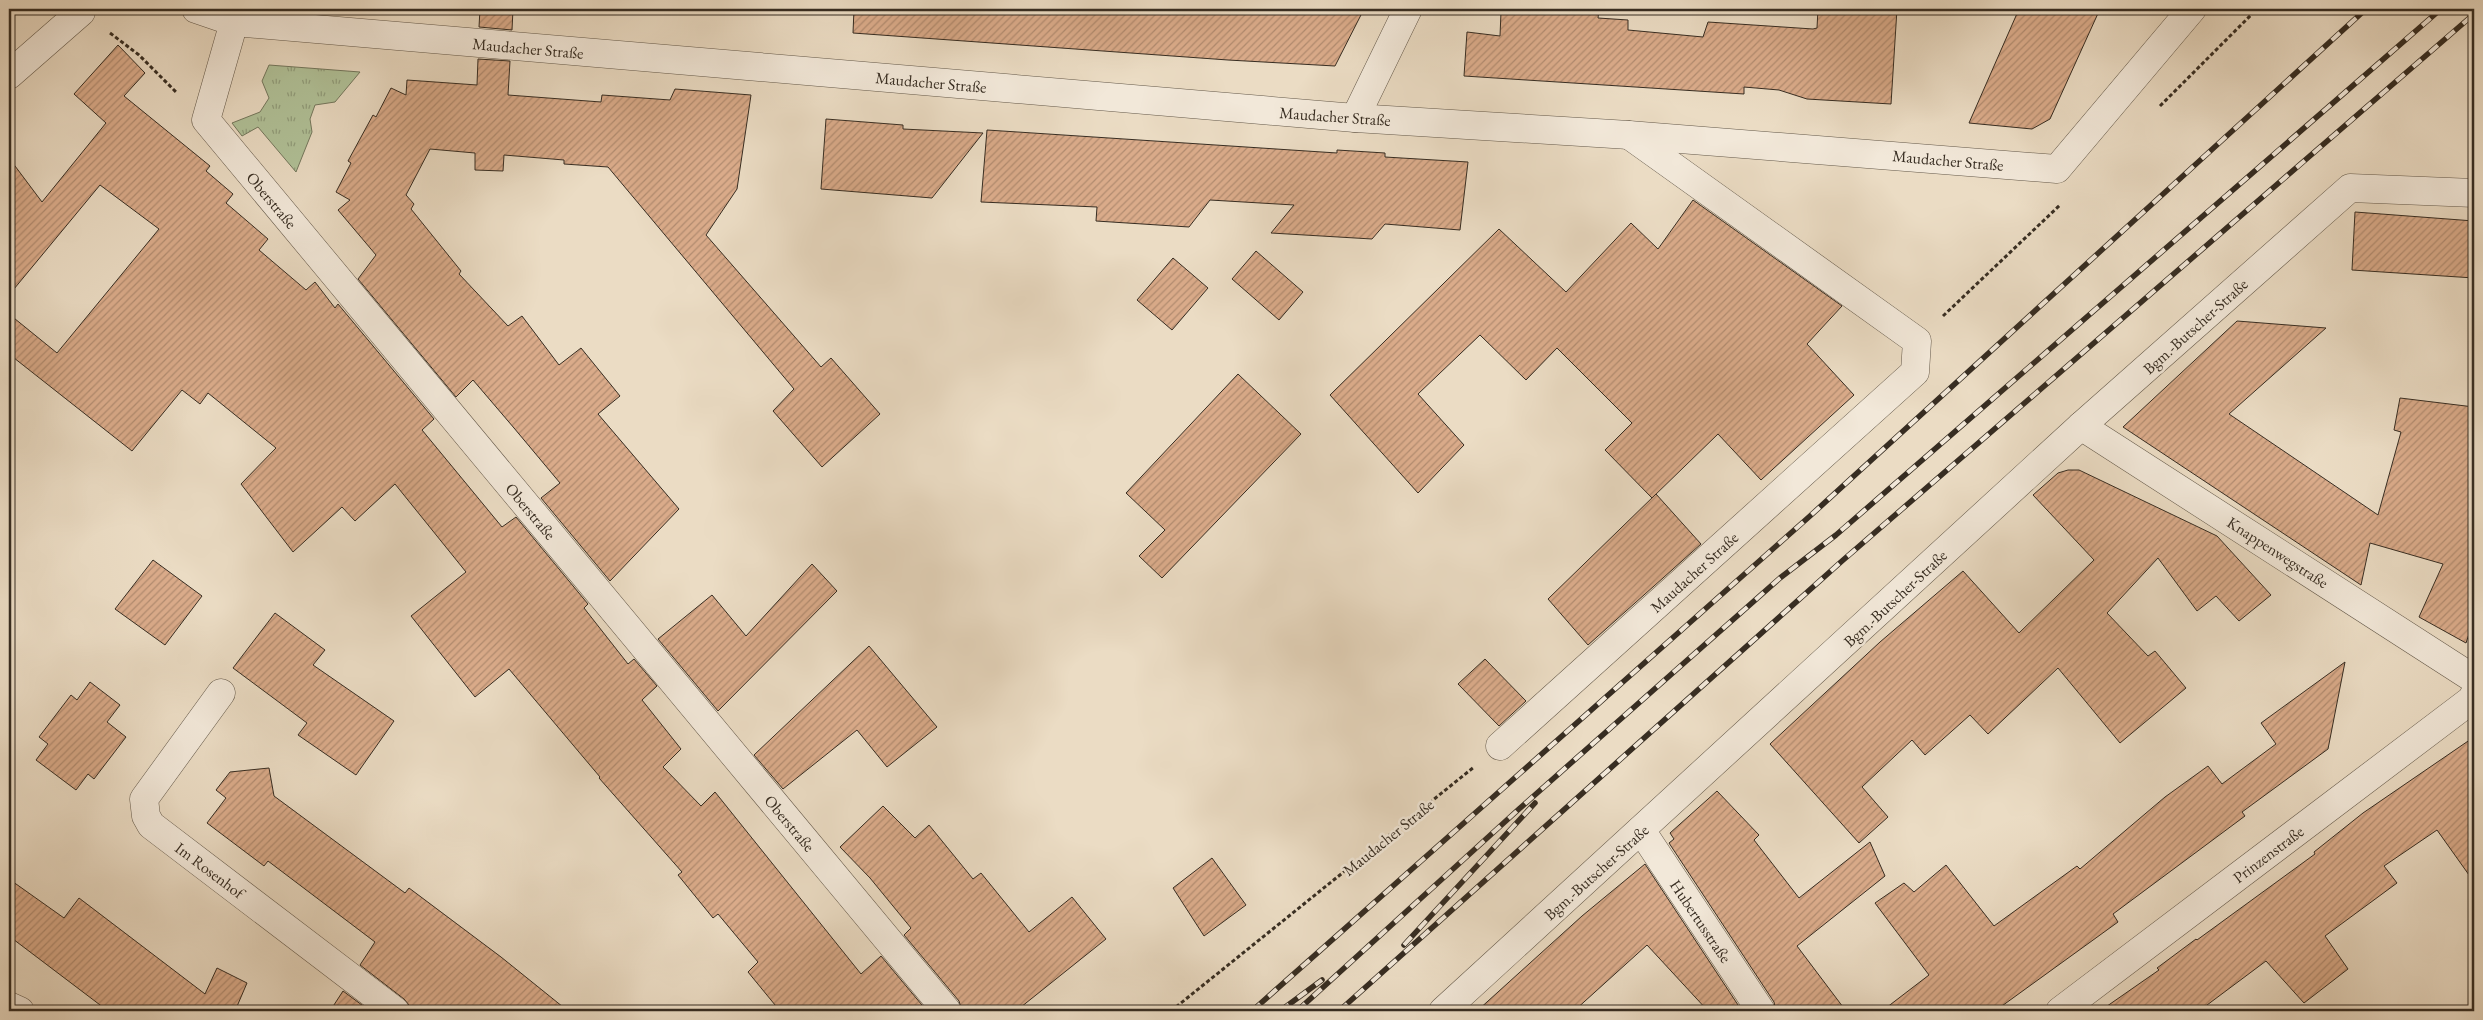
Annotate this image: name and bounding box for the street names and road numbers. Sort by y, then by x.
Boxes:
street label: Maudacher Straße [472,33,584,64]
street label: Maudacher Straße [875,67,987,98]
street label: Maudacher Straße [1279,102,1391,131]
street label: Maudacher Straße [1892,145,2004,176]
street label: Oberstraße [242,167,302,233]
street label: Bgm.-Butscher-Straße [2138,274,2252,379]
street label: Oberstraße [501,478,561,544]
street label: Knappenwegstraße [2223,512,2332,593]
street label: Maudacher Straße [1646,527,1743,617]
street label: Bgm.-Butscher-Straße [1839,545,1952,652]
street label: Oberstraße [760,790,820,856]
street label: Maudacher Straße [1338,794,1438,881]
street label: Bgm.-Butscher-Straße [1539,820,1653,925]
street label: Prinzenstraße [2229,821,2308,888]
street label: Im Rosenhof [171,837,250,904]
street label: Hubertusstraße [1665,876,1736,967]

